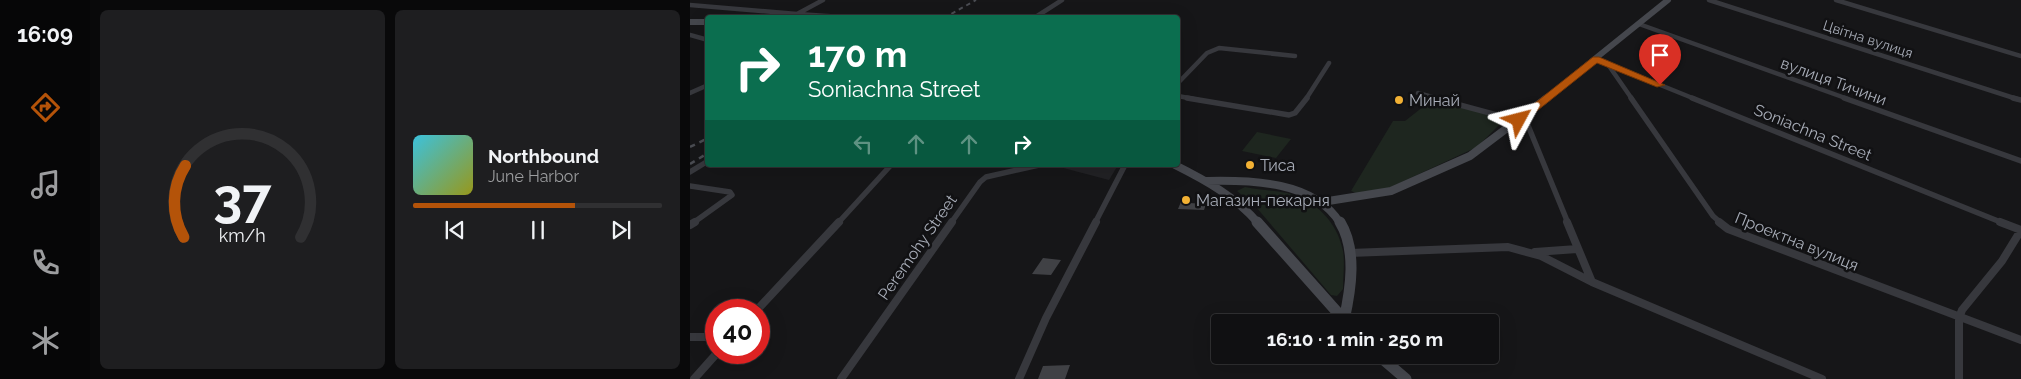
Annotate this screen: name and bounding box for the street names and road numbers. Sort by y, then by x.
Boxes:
street label: Цвітна вулиця [1821,17,1915,61]
street label: вулиця Тичини [1778,53,1889,109]
street label: Soniachna Street [1751,100,1875,165]
street label: Peremohy Street [874,191,961,304]
street label: Проектна вулиця [1732,208,1861,275]

